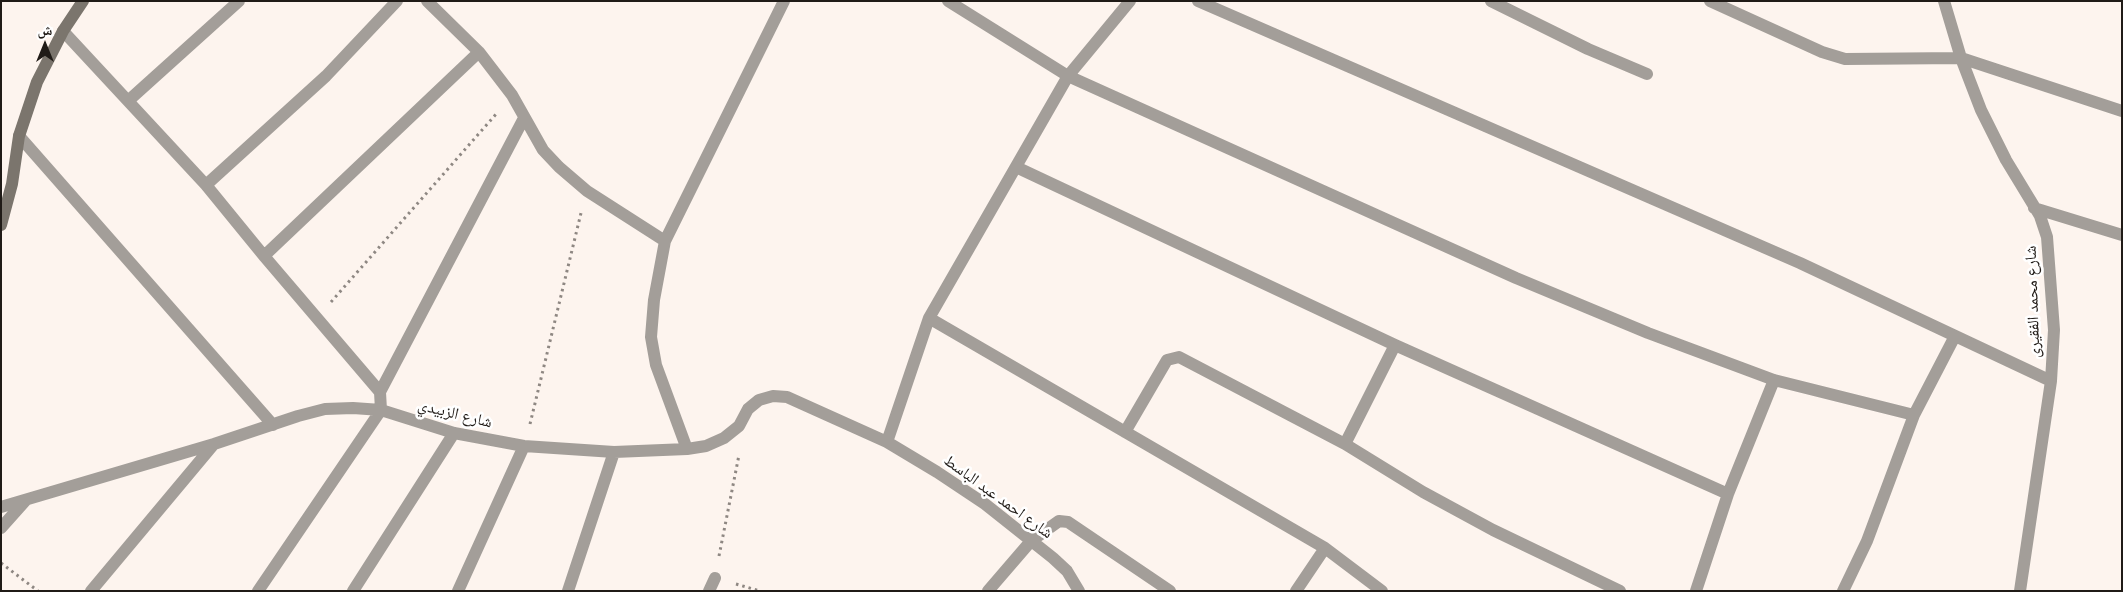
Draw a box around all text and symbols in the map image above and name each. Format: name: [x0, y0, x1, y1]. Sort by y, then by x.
north arrow: [20, 20, 70, 70]
text: ش: [38, 20, 52, 39]
street label: شارع محمد الفقيرى: [2021, 245, 2045, 359]
street label: شارع الزبيدي: [416, 396, 494, 432]
street label: شارع احمد عبد الباسط: [940, 451, 1056, 543]

